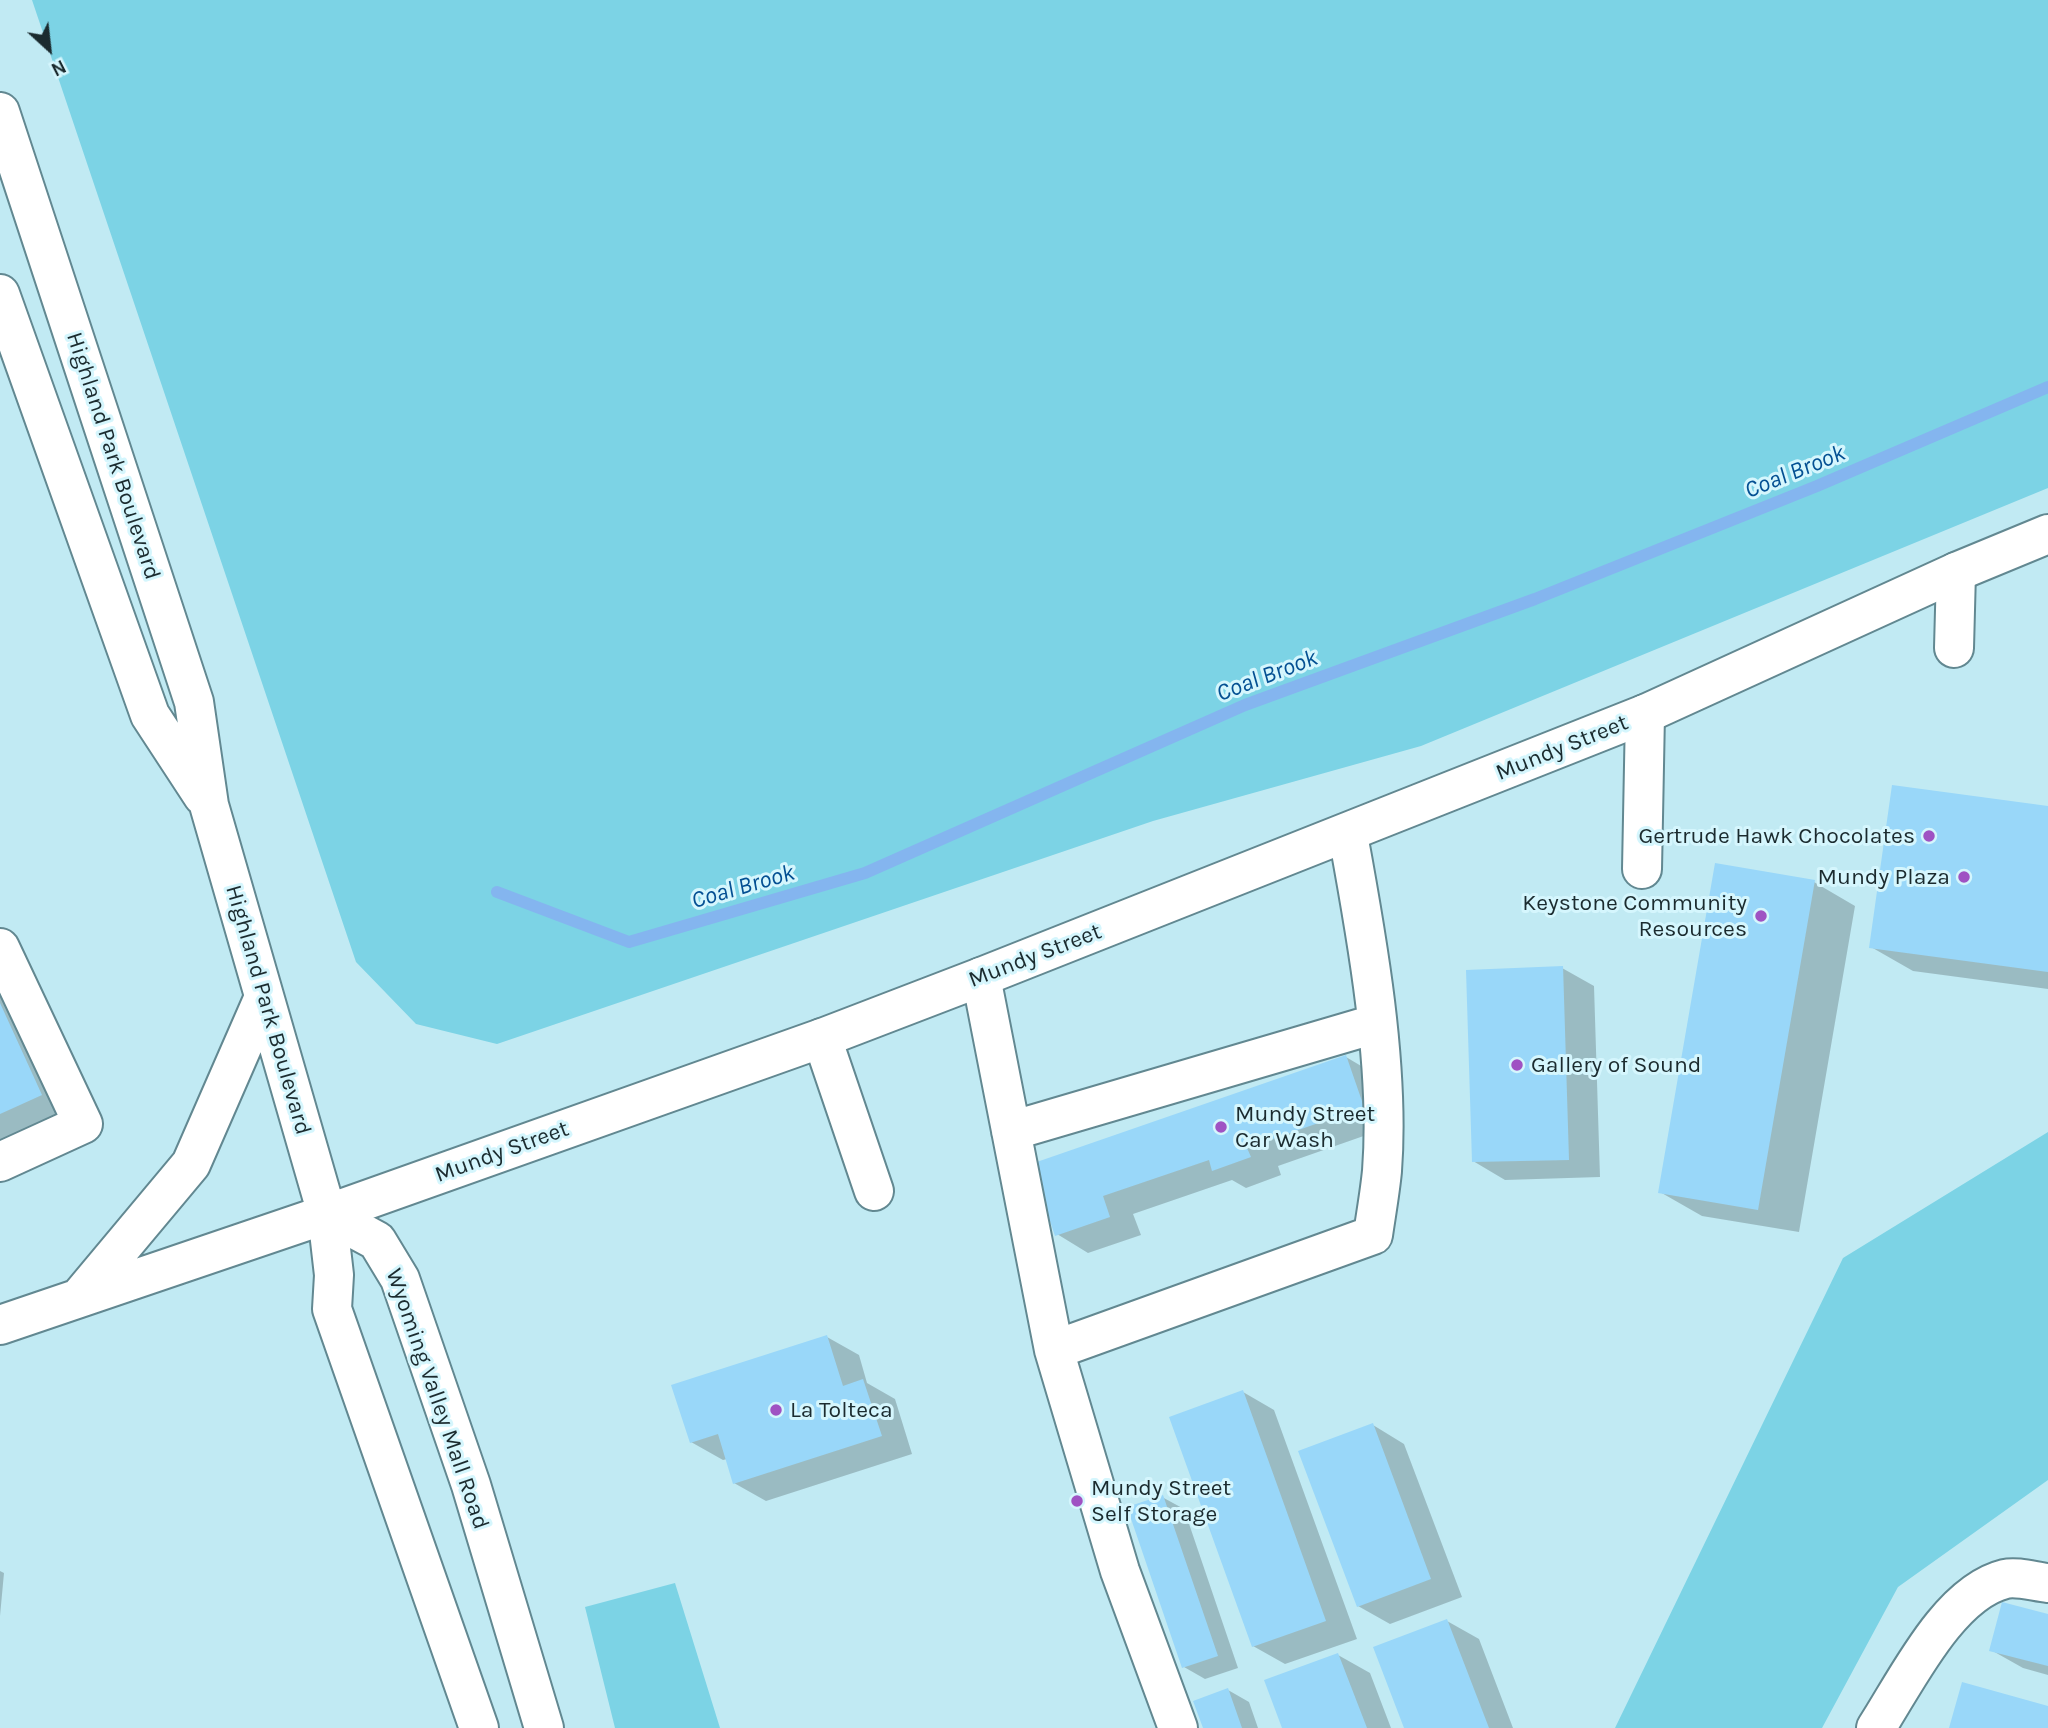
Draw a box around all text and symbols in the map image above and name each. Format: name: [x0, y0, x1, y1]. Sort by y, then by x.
north arrow: [14, 14, 84, 84]
text: N: [47, 55, 70, 81]
street label: Highland Park Boulevard: [60, 329, 166, 583]
water label: Coal Brook: [1741, 439, 1849, 505]
water label: Coal Brook: [1212, 644, 1322, 708]
street label: Mundy Street: [1492, 709, 1632, 787]
place label: Gertrude Hawk Chocolates: [1639, 822, 1915, 850]
marker: Gertrude Hawk Chocolates: [1921, 828, 1937, 844]
water label: Coal Brook: [688, 859, 798, 915]
place label: Mundy Plaza: [1818, 863, 1950, 891]
marker: Mundy Plaza: [1956, 869, 1972, 885]
street label: Highland Park Boulevard: [219, 882, 317, 1138]
place label: Keystone Community Resources: [1522, 889, 1747, 943]
marker: Keystone Community Resources: [1753, 908, 1769, 924]
street label: Mundy Street: [965, 918, 1105, 994]
place label: Gallery of Sound: [1531, 1051, 1701, 1079]
marker: Gallery of Sound: [1509, 1057, 1525, 1073]
place label: Mundy Street Car Wash: [1235, 1100, 1375, 1154]
street label: Mundy Street: [431, 1115, 573, 1189]
marker: Mundy Street Car Wash: [1213, 1119, 1229, 1135]
street label: Wyoming Valley Mall Road: [379, 1265, 495, 1533]
place label: La Tolteca: [790, 1396, 893, 1424]
marker: La Tolteca: [768, 1402, 784, 1418]
place label: Mundy Street Self Storage: [1091, 1474, 1231, 1528]
marker: Mundy Street Self Storage: [1069, 1493, 1085, 1509]

